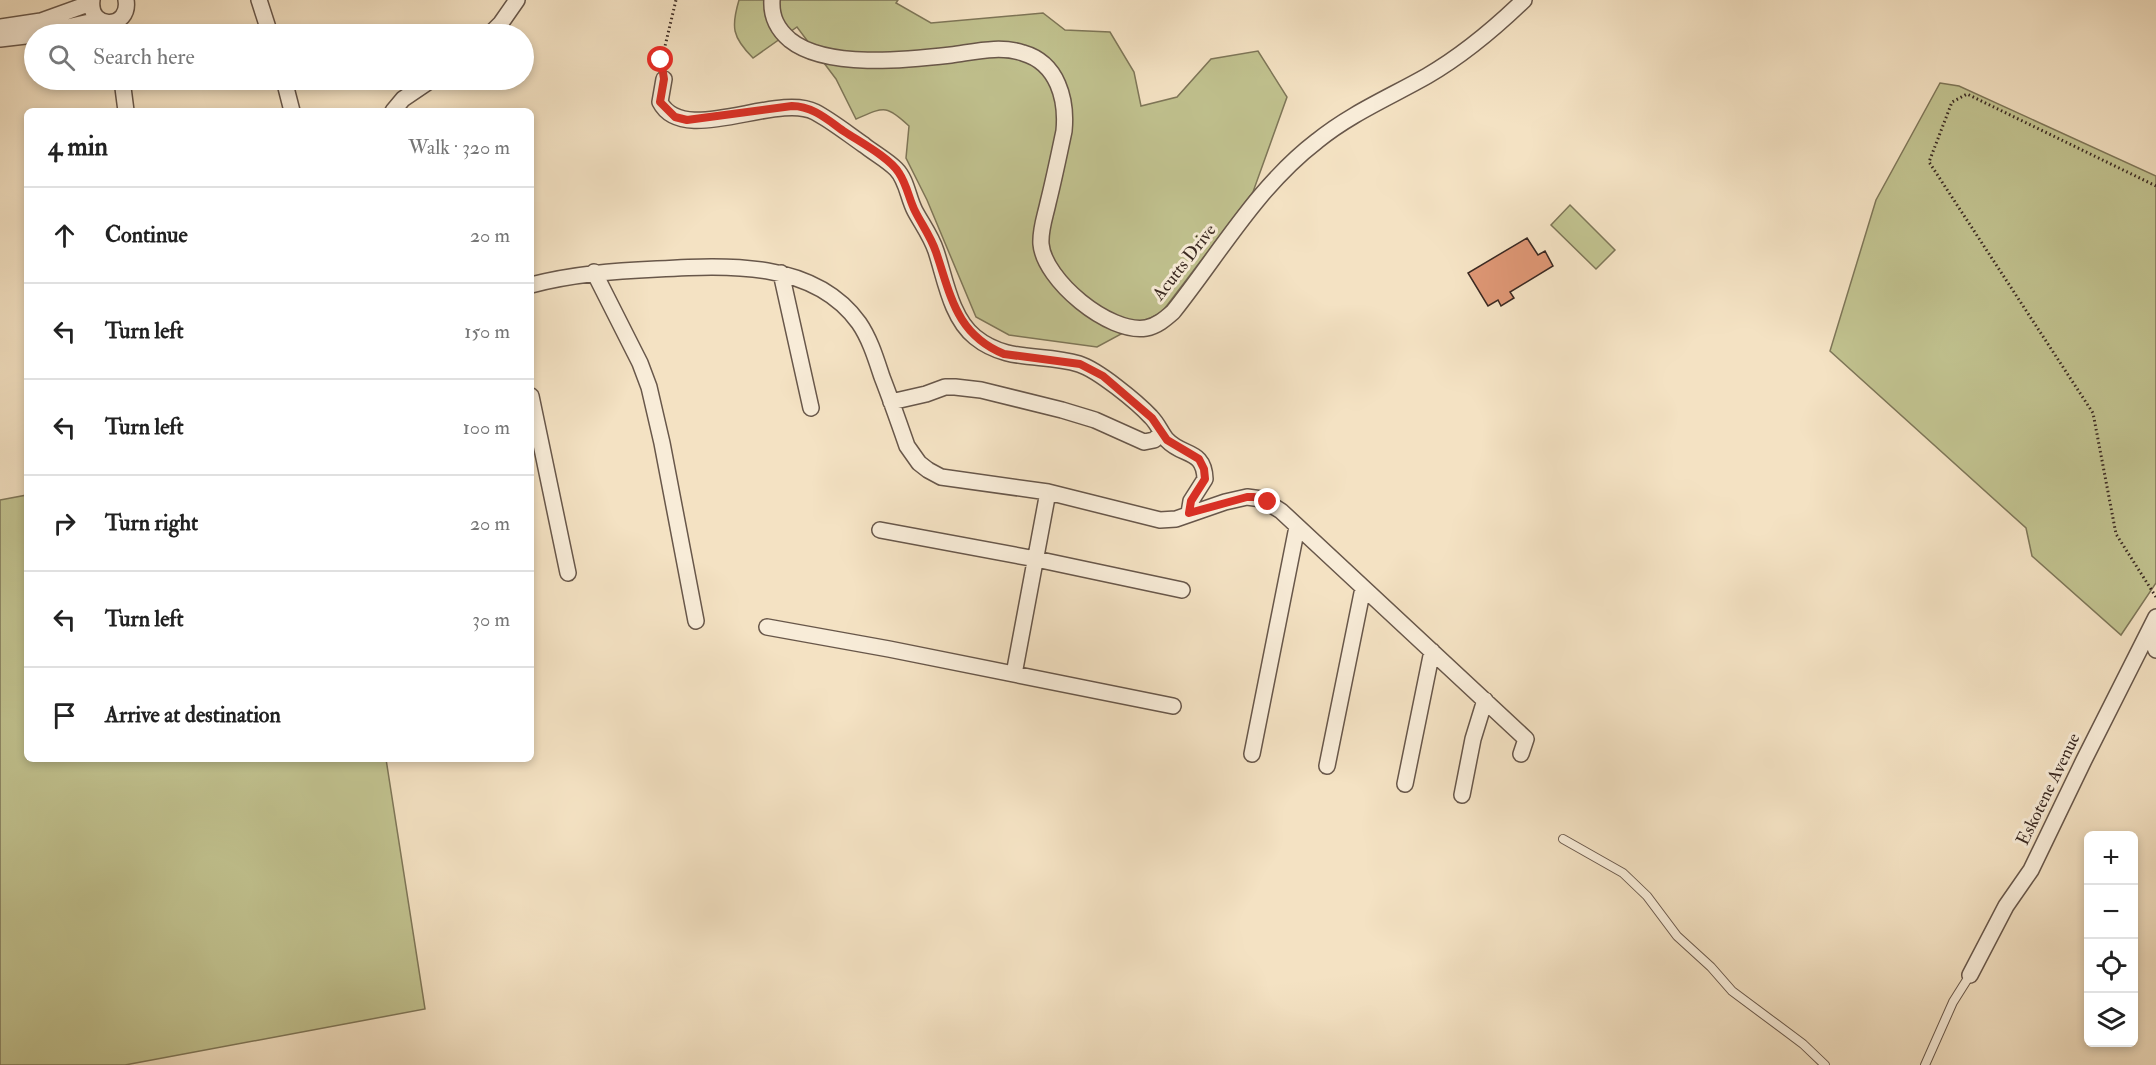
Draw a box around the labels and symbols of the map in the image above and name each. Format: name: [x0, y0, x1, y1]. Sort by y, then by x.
route start: [647, 46, 673, 72]
street label: Acutts Drive: [1147, 219, 1222, 306]
route end: [1254, 488, 1280, 514]
street label: Eskotene Avenue: [2011, 729, 2086, 849]

